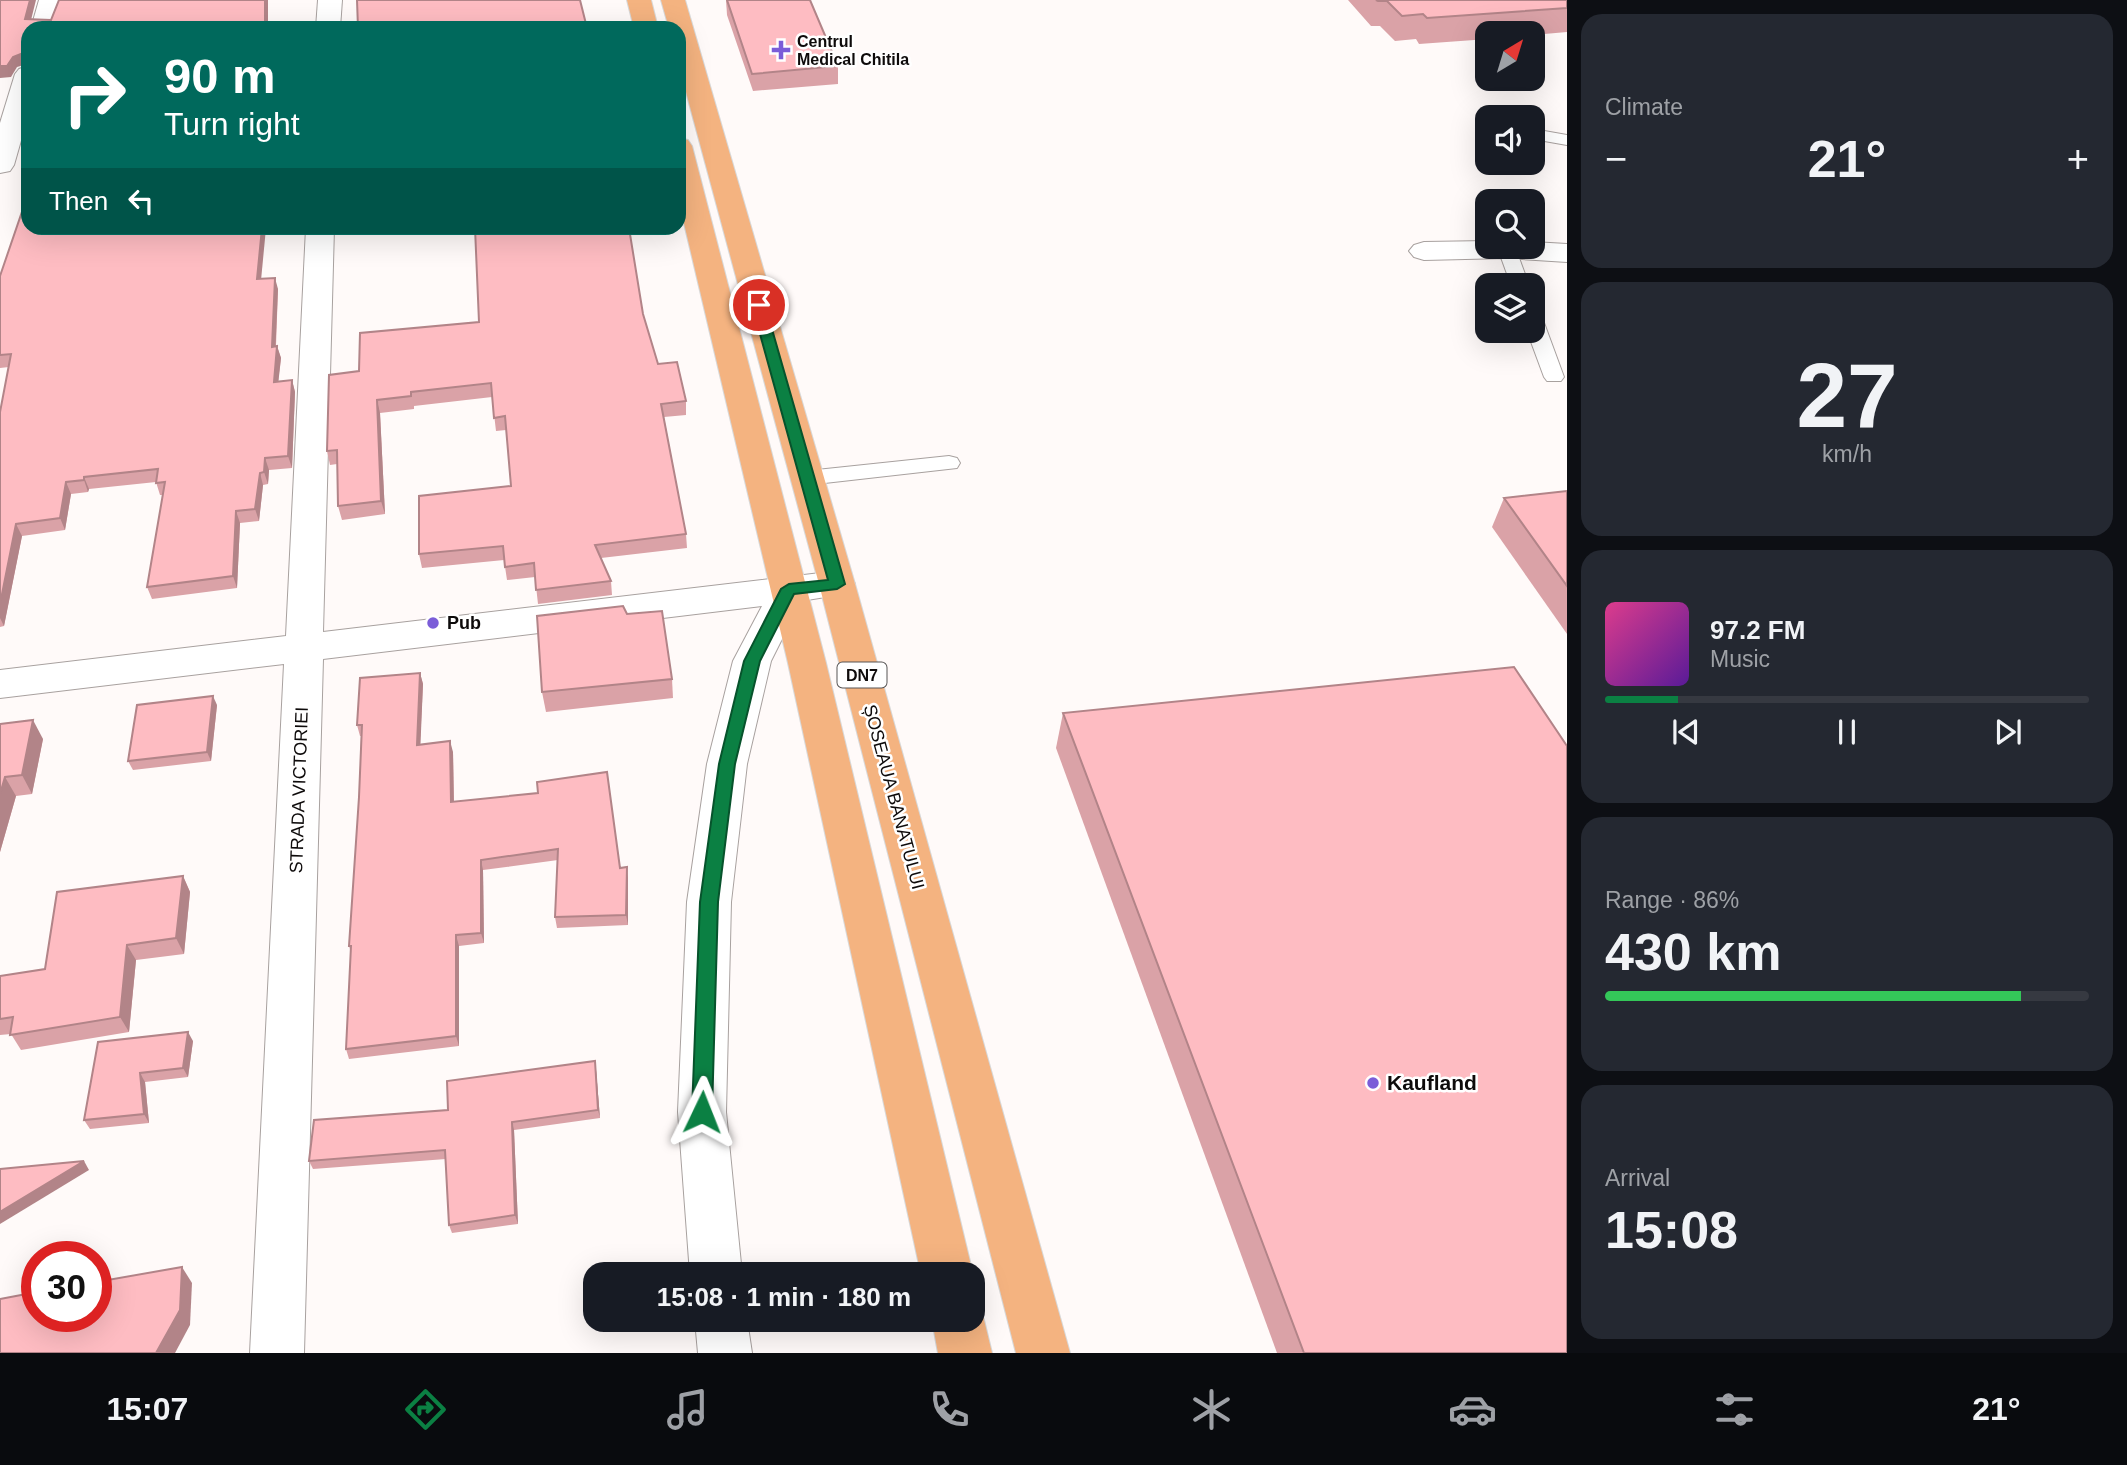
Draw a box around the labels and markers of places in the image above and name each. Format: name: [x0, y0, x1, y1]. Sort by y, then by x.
place label: Centrul Medical Chitila: [797, 33, 909, 68]
marker: Centrul Medical Chitila: [771, 40, 791, 60]
pin: [729, 275, 789, 335]
place label: Pub: [447, 613, 481, 633]
marker: Pub: [425, 615, 441, 631]
place label: Kaufland: [1387, 1071, 1477, 1094]
marker: Kaufland: [1365, 1075, 1381, 1091]

